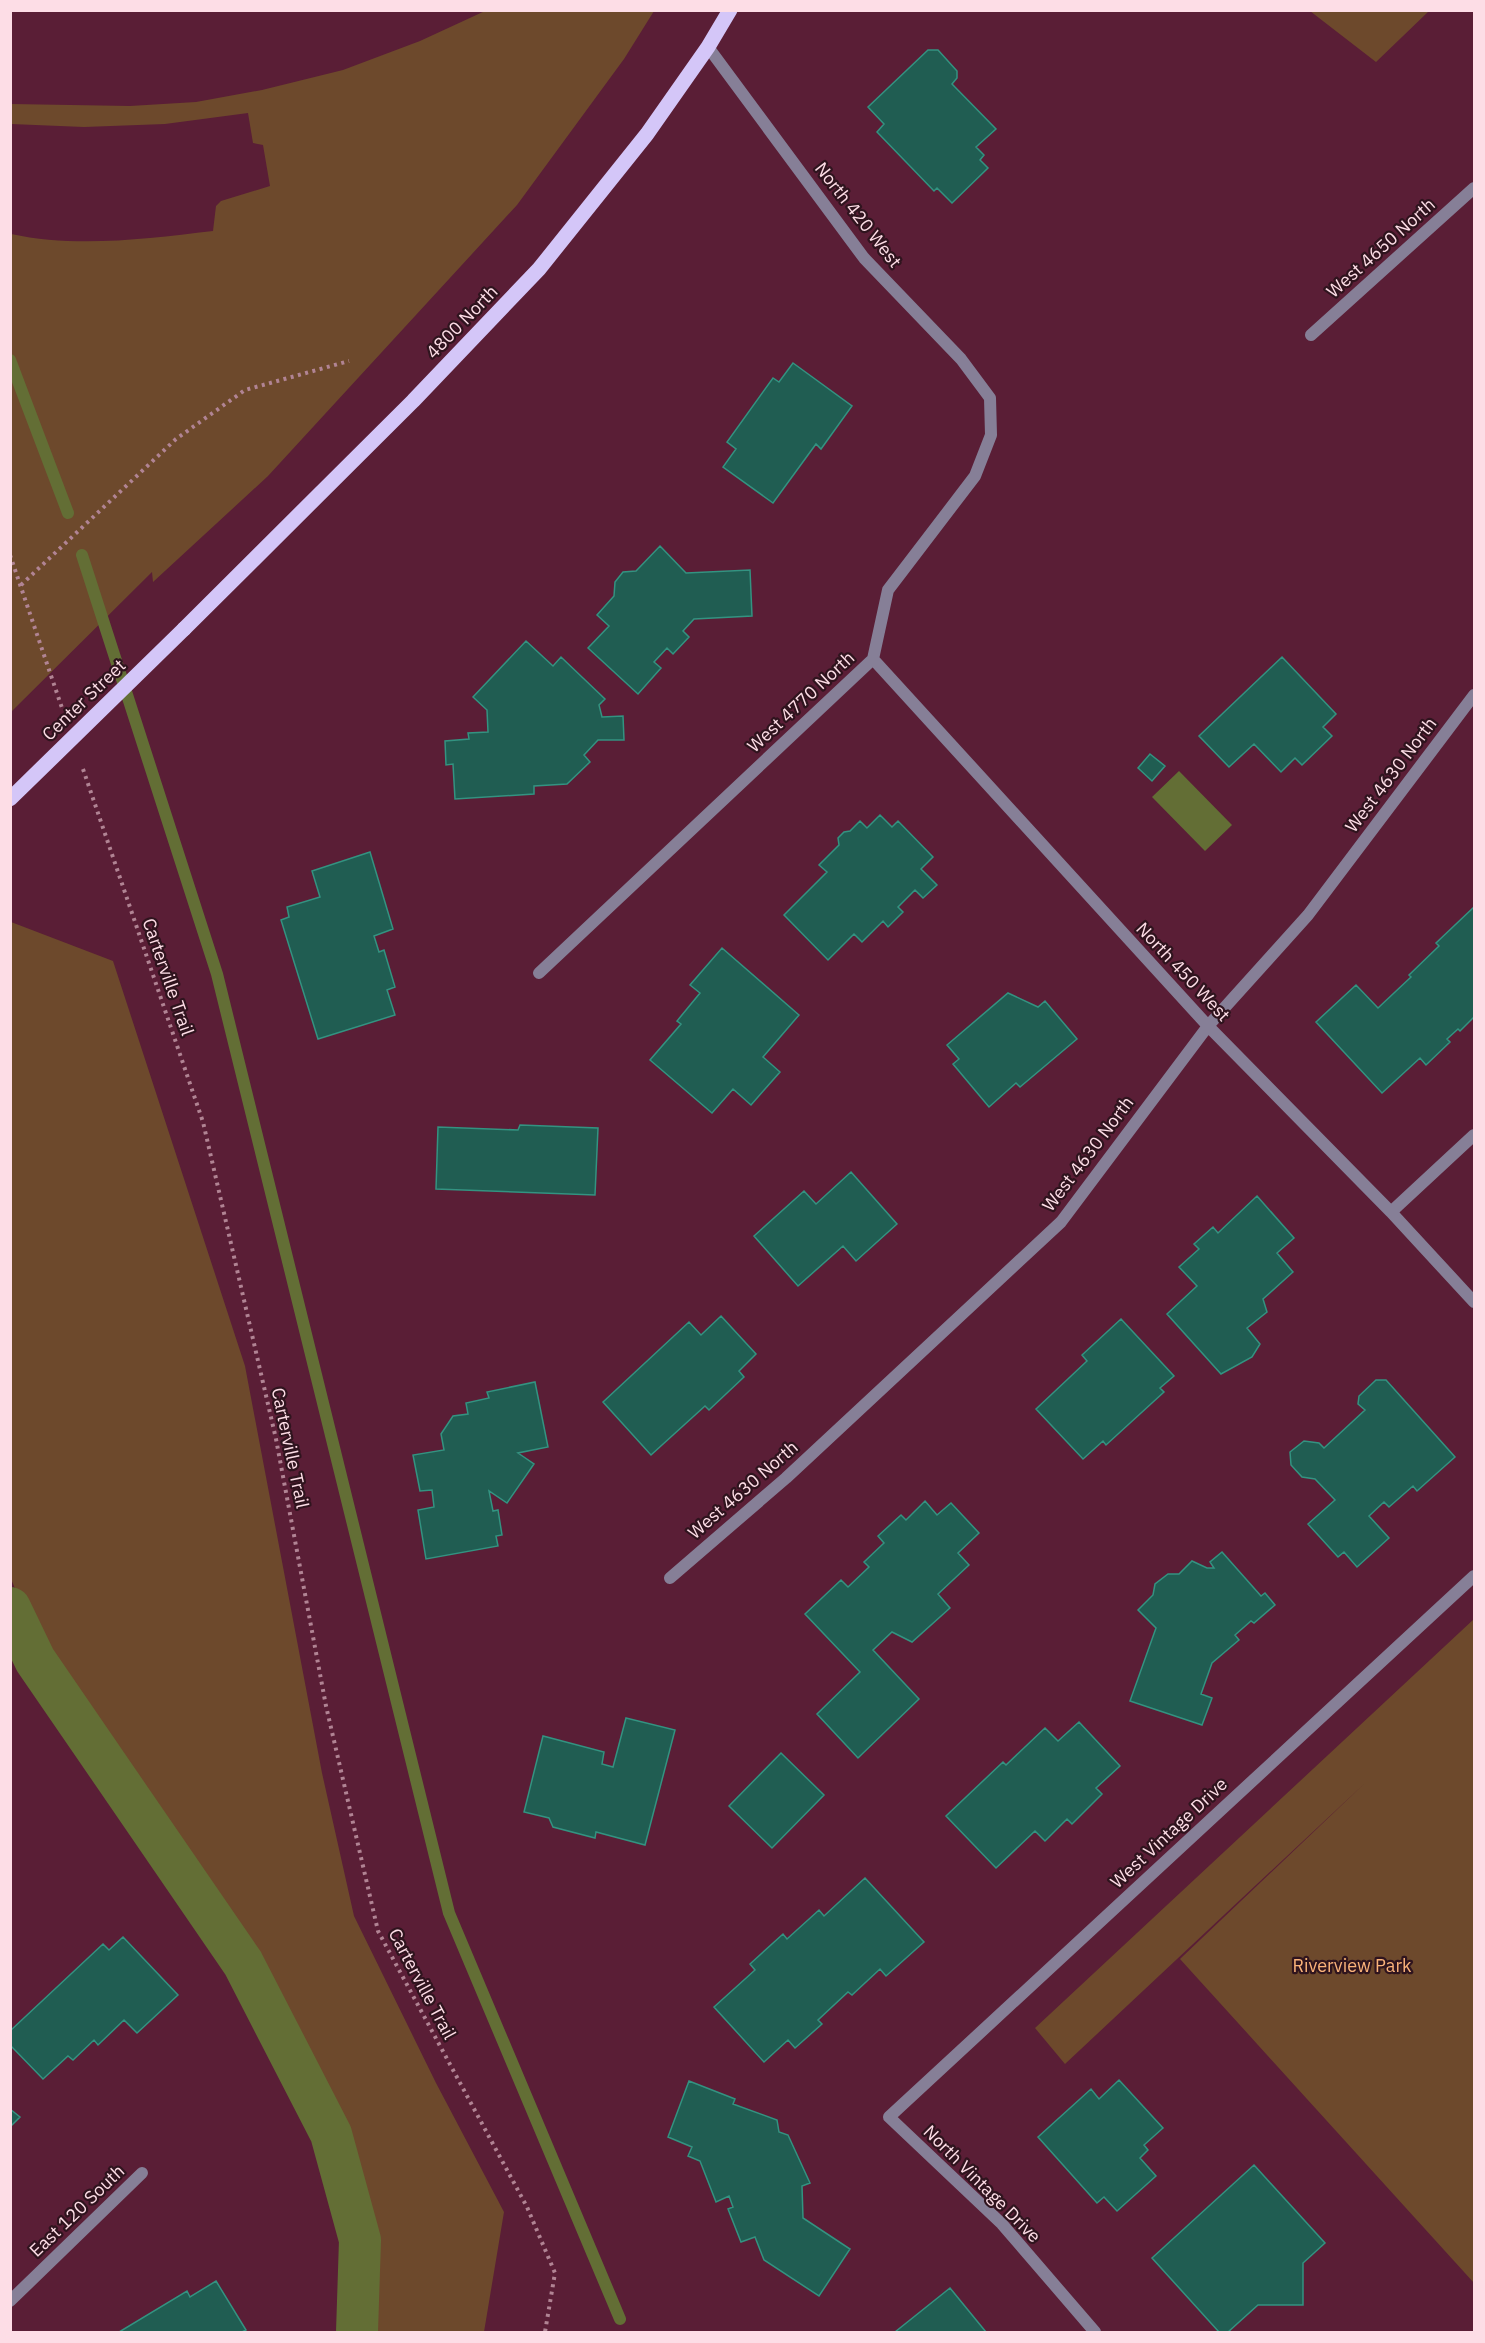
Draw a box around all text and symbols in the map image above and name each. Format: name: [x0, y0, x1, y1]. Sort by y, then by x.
street label: North 420 West: [810, 157, 907, 272]
street label: West 4650 North: [1322, 193, 1440, 302]
street label: 4800 North: [421, 280, 502, 363]
street label: West 4770 North: [742, 646, 859, 757]
street label: Center Street: [37, 654, 130, 745]
street label: West 4630 North: [1340, 713, 1441, 837]
street label: Carterville Trail: [138, 915, 199, 1039]
street label: North 450 West: [1131, 917, 1235, 1026]
street label: West 4630 North: [1037, 1092, 1138, 1216]
street label: Carterville Trail: [266, 1386, 315, 1510]
street label: West 4630 North: [683, 1436, 802, 1544]
street label: West Vintage Drive: [1105, 1772, 1232, 1893]
street label: Carterville Trail: [384, 1924, 461, 2043]
park label: Riverview Park: [1292, 1954, 1412, 1977]
street label: North Vintage Drive: [919, 2120, 1046, 2247]
street label: East 120 South: [24, 2160, 129, 2262]

